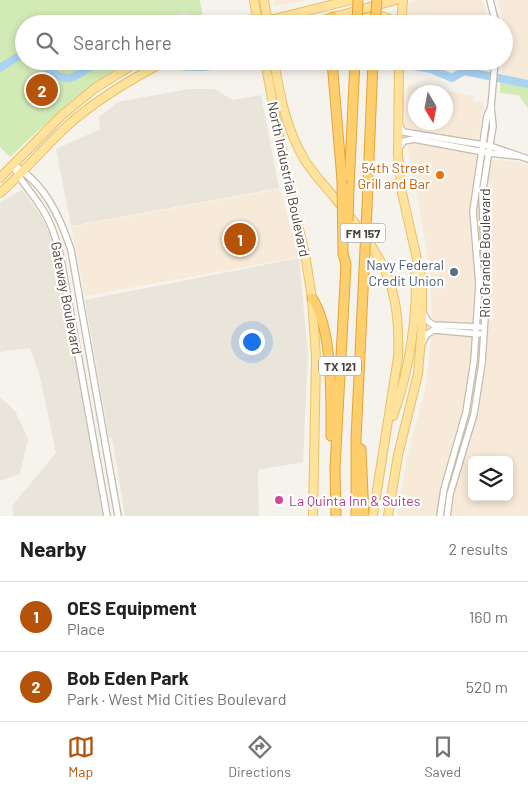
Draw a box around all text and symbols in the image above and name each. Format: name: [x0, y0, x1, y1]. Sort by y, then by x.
search box: [15, 15, 513, 70]
icon: search: [33, 29, 61, 57]
text: Search here: [73, 31, 172, 54]
pin: 2: [26, 71, 58, 109]
north arrow: [408, 85, 453, 130]
street label: North Industrial Boulevard: [264, 100, 314, 258]
place label: 54th Street Grill and Bar: [358, 159, 430, 192]
marker: 54th Street Grill and Bar: [434, 169, 446, 181]
street label: Rio Grande Boulevard: [476, 188, 493, 318]
pin: 1: [224, 220, 256, 258]
road number: FM 157: [340, 224, 386, 242]
street label: Gateway Boulevard: [48, 240, 86, 356]
place label: Navy Federal Credit Union: [366, 256, 444, 289]
marker: Navy Federal Credit Union: [448, 266, 460, 278]
your location: [239, 329, 265, 355]
road number: TX 121: [319, 356, 361, 376]
map controls: [468, 456, 513, 501]
button: layers: [468, 456, 513, 501]
place label: La Quinta Inn & Suites: [289, 492, 421, 509]
marker: La Quinta Inn & Suites: [273, 494, 285, 506]
text: Nearby: [20, 536, 86, 561]
text: 2 results: [449, 539, 508, 558]
text: OES Equipment: [67, 596, 197, 619]
text: 1: [33, 607, 39, 626]
text: 160 m: [469, 607, 508, 626]
text: Place: [67, 619, 105, 638]
text: Bob Eden Park: [67, 666, 189, 689]
text: 2: [32, 677, 40, 696]
text: 520 m: [466, 677, 508, 696]
text: Park · West Mid Cities Boulevard: [67, 689, 286, 708]
tab: Map: [67, 733, 95, 780]
tab: Directions: [228, 733, 291, 780]
tab: Saved: [424, 733, 461, 780]

